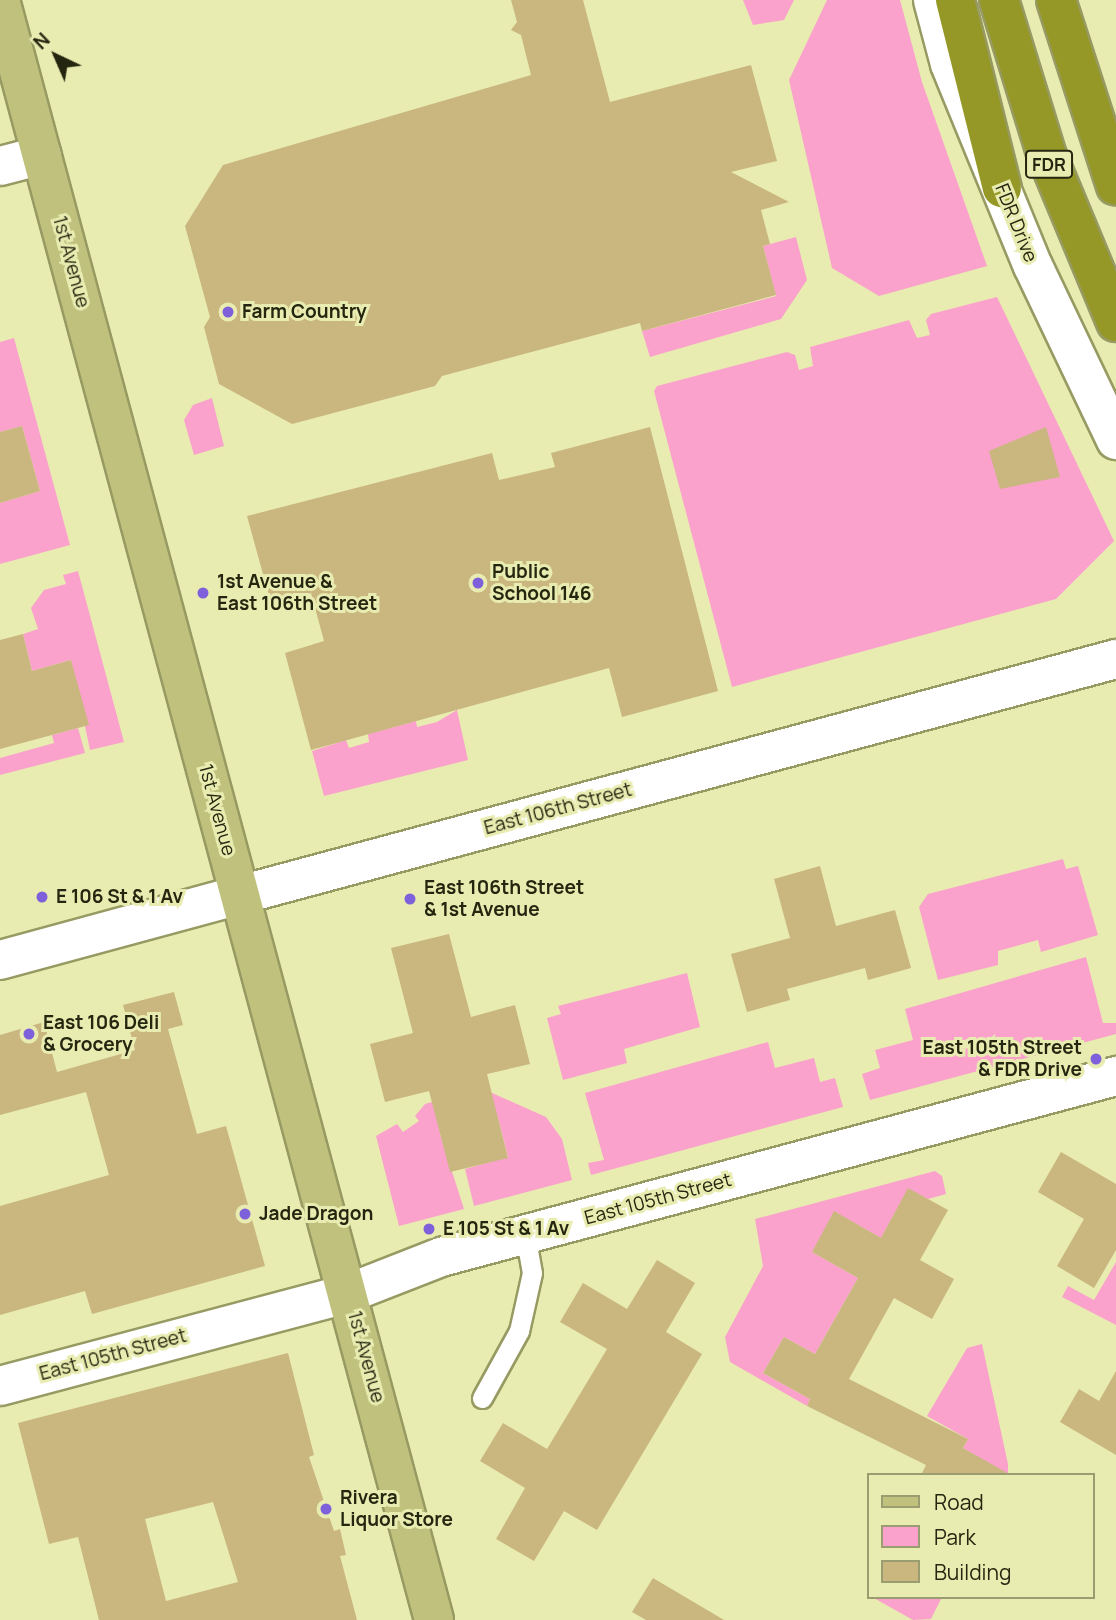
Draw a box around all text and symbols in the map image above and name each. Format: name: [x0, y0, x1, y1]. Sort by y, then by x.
north arrow: [21, 21, 91, 91]
text: N: [27, 27, 55, 55]
road number: FDR: [1024, 149, 1074, 178]
street label: FDR Drive: [990, 180, 1042, 266]
street label: 1st Avenue: [48, 214, 94, 310]
place label: Farm Country: [242, 301, 367, 323]
marker: Farm Country: [220, 304, 236, 320]
place label: Public School 146: [492, 561, 592, 605]
place label: 1st Avenue & East 106th Street: [217, 571, 377, 615]
marker: Public School 146: [470, 575, 486, 591]
marker: 1st Avenue & East 106th Street: [195, 585, 211, 601]
street label: 1st Avenue: [194, 762, 240, 858]
street label: East 106th Street: [482, 778, 634, 840]
place label: East 106th Street & 1st Avenue: [424, 877, 584, 921]
place label: E 106 St & 1 Av: [56, 886, 183, 908]
marker: E 106 St & 1 Av: [34, 889, 50, 905]
marker: East 106th Street & 1st Avenue: [402, 891, 418, 907]
place label: East 106 Deli & Grocery: [43, 1012, 159, 1056]
marker: East 106 Deli & Grocery: [21, 1026, 37, 1042]
place label: East 105th Street & FDR Drive: [923, 1037, 1082, 1081]
marker: East 105th Street & FDR Drive: [1088, 1051, 1104, 1067]
street label: East 105th Street: [582, 1168, 734, 1230]
place label: Jade Dragon: [259, 1203, 373, 1225]
marker: Jade Dragon: [237, 1206, 253, 1222]
place label: E 105 St & 1 Av: [443, 1218, 569, 1240]
marker: E 105 St & 1 Av: [421, 1221, 437, 1237]
street label: 1st Avenue: [343, 1309, 389, 1405]
street label: East 105th Street: [37, 1324, 189, 1386]
legend: [867, 1473, 1095, 1599]
place label: Rivera Liquor Store: [340, 1487, 453, 1531]
text: Road: [934, 1488, 984, 1516]
marker: Rivera Liquor Store: [318, 1501, 334, 1517]
text: Park: [934, 1523, 976, 1551]
text: Building: [934, 1558, 1011, 1586]

